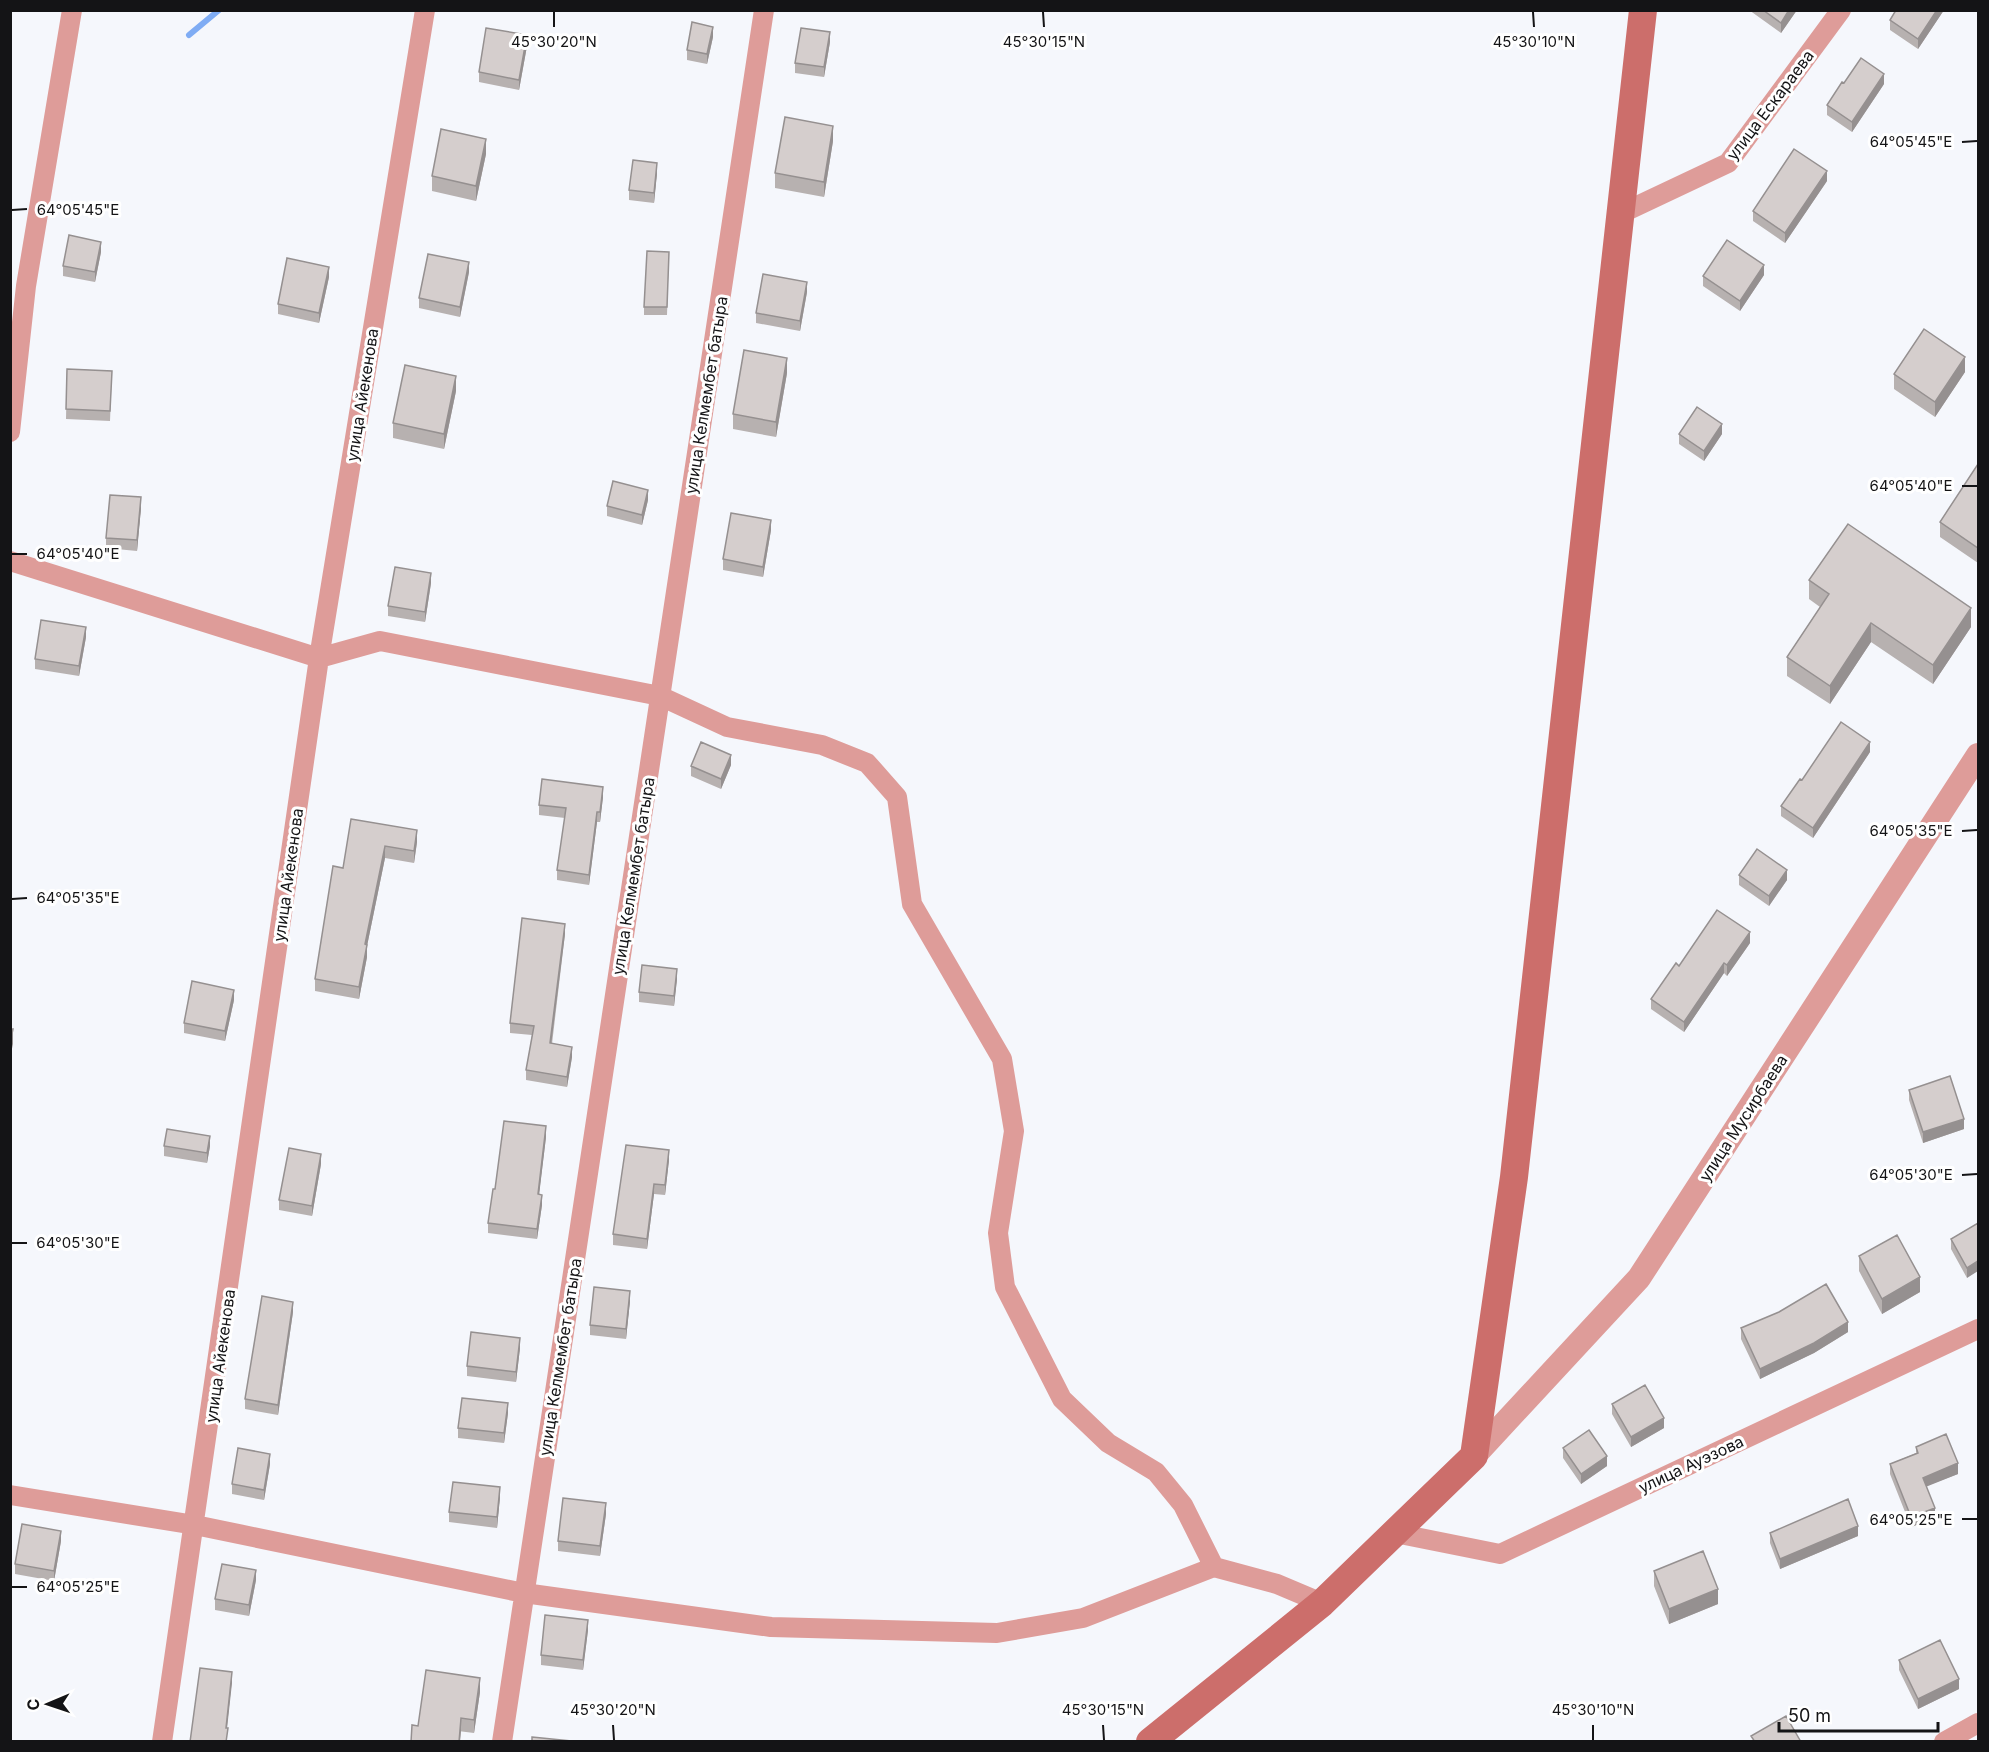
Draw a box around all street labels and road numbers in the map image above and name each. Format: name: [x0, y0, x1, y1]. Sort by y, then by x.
street label: улица Ескараева: [1722, 46, 1818, 164]
street label: улица Келмембет батыра: [680, 295, 732, 495]
street label: улица Айекенова: [342, 327, 382, 463]
street label: улица Келмембет батыра: [607, 776, 659, 976]
street label: улица Айекенова: [269, 807, 307, 943]
street label: улица Мусирбаева: [1694, 1051, 1792, 1185]
street label: улица Келмембет батыра: [534, 1257, 586, 1457]
street label: улица Айекенова: [201, 1288, 239, 1424]
street label: улица Ауэзова: [1635, 1431, 1747, 1497]

